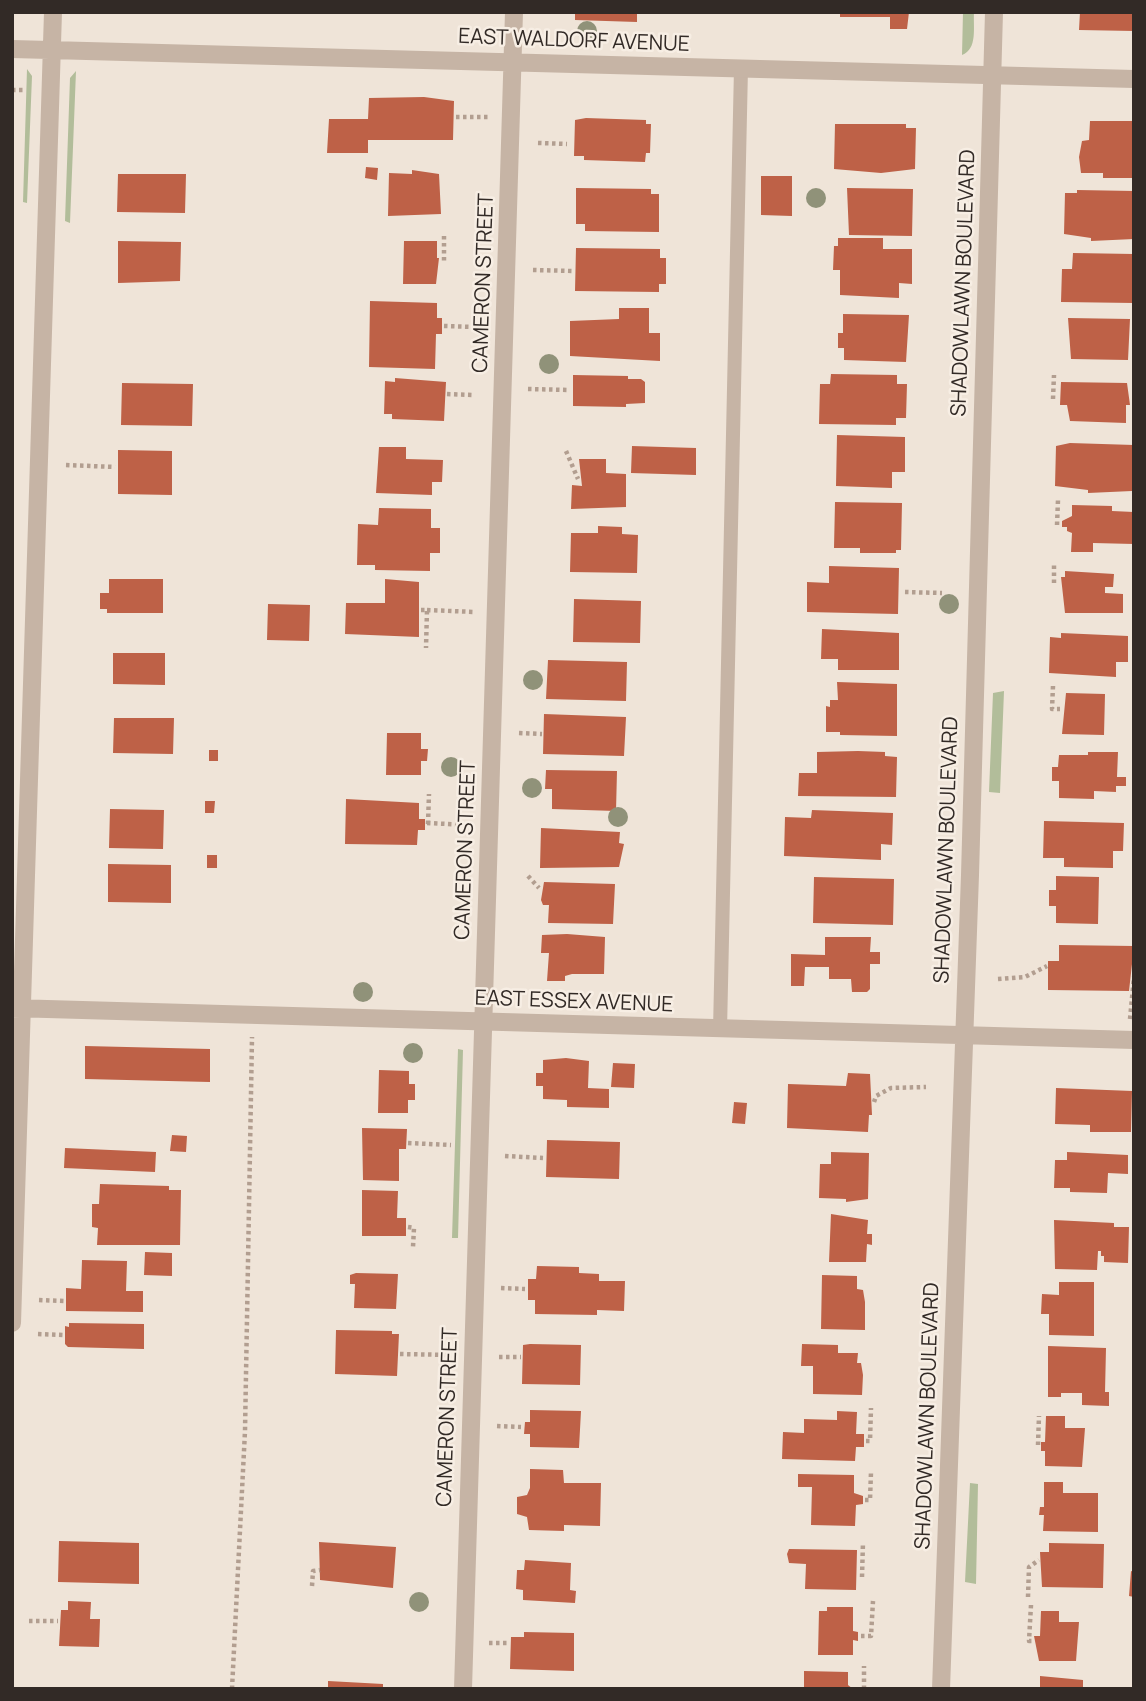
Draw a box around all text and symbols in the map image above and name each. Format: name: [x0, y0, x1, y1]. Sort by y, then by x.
street label: EAST WALDORF AVENUE: [458, 24, 690, 58]
street label: SHADOWLAWN BOULEVARD: [947, 149, 981, 417]
street label: CAMERON STREET: [468, 193, 500, 373]
street label: SHADOWLAWN BOULEVARD: [930, 716, 964, 984]
street label: CAMERON STREET: [450, 760, 482, 940]
street label: EAST ESSEX AVENUE: [474, 986, 674, 1018]
street label: SHADOWLAWN BOULEVARD: [911, 1282, 945, 1550]
street label: CAMERON STREET: [432, 1327, 464, 1507]

